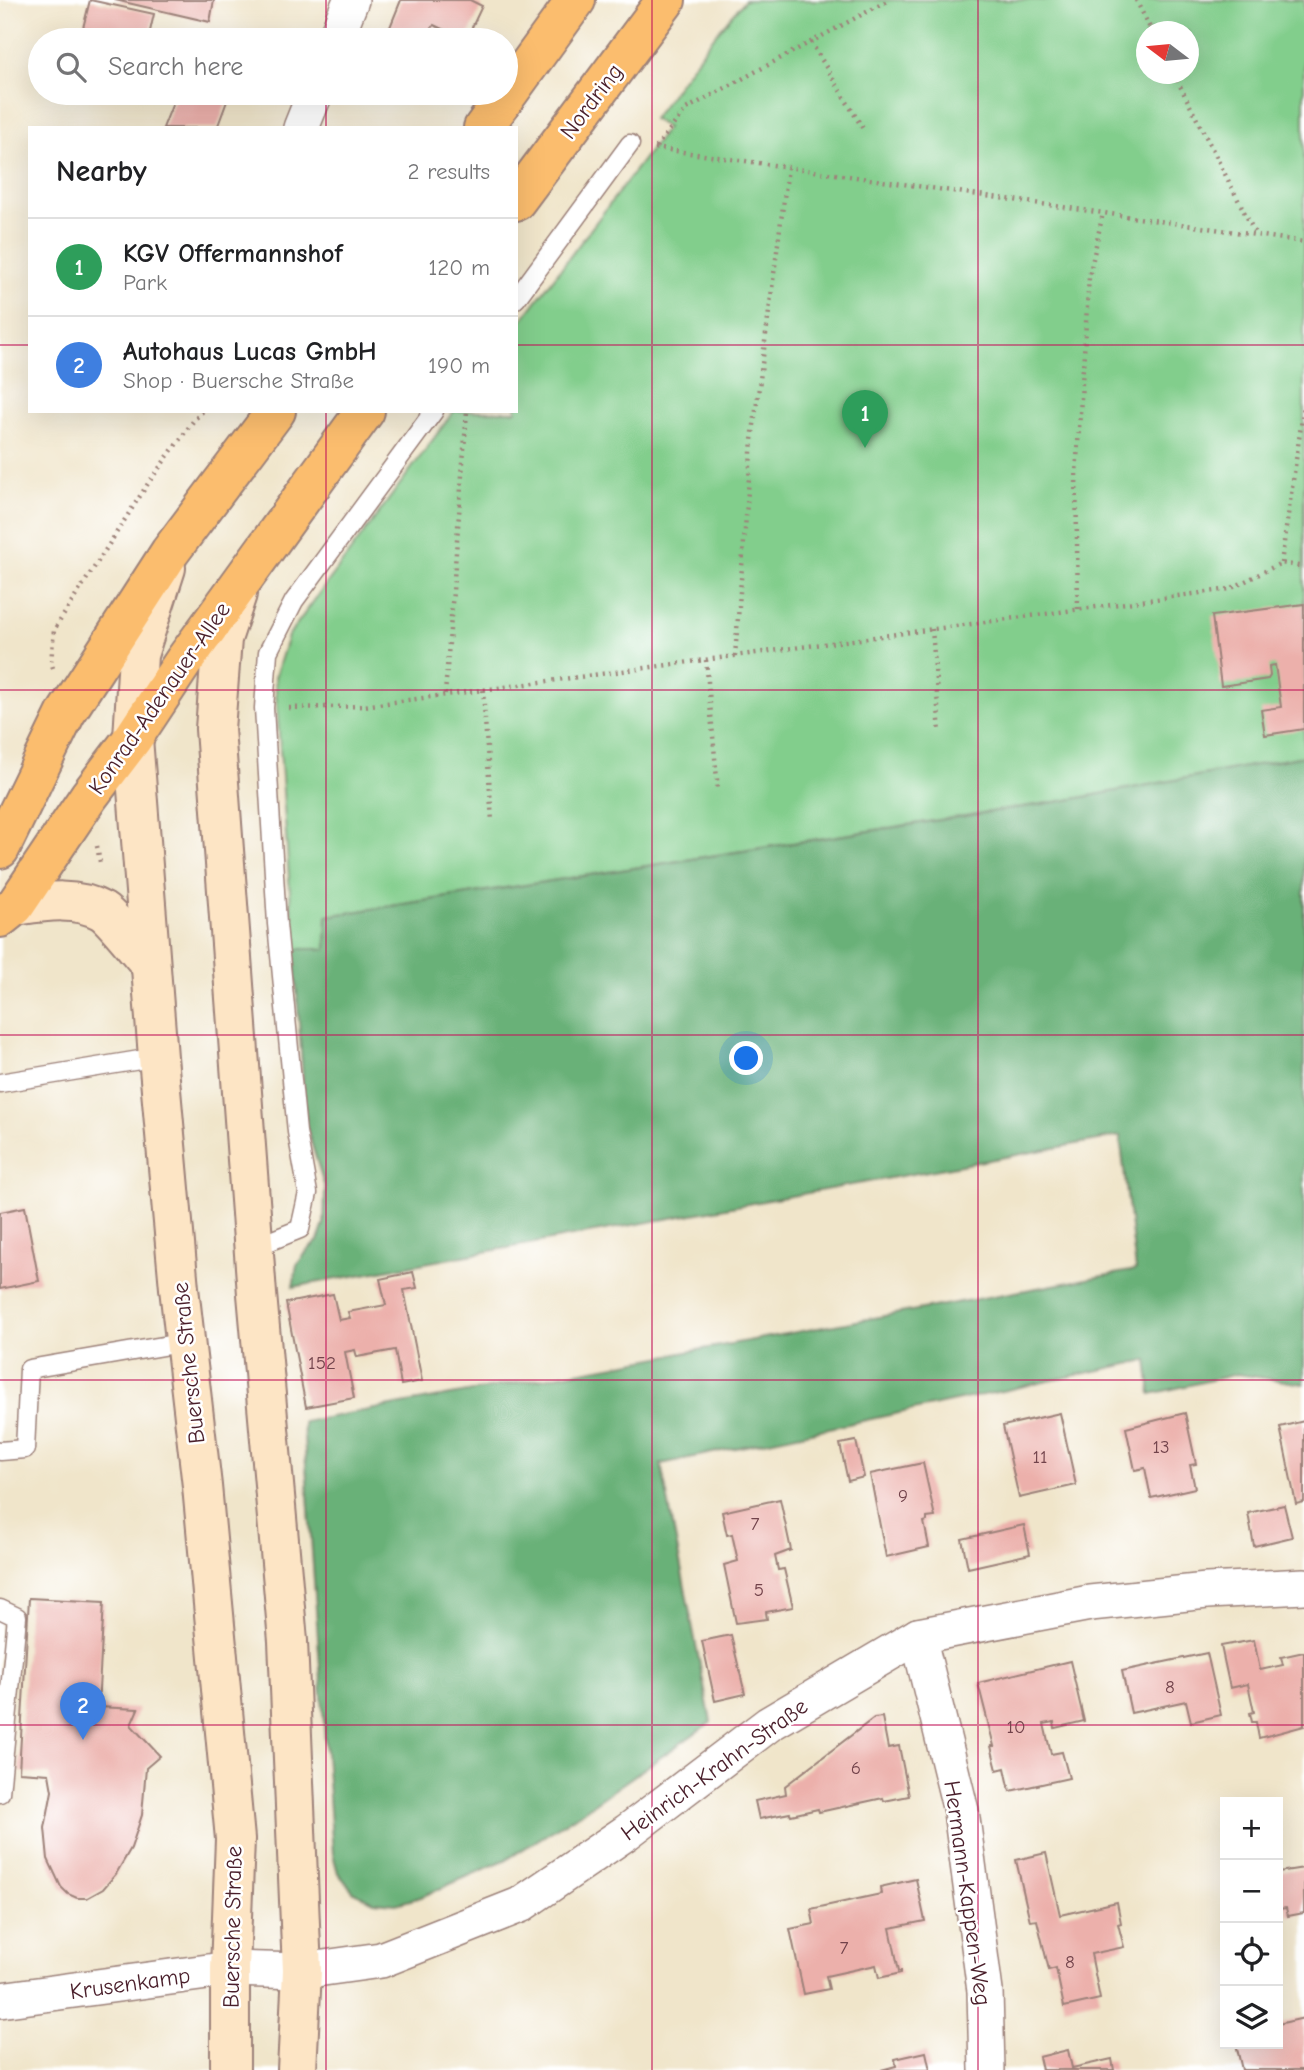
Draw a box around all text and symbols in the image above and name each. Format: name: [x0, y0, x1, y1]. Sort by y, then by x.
north arrow: [1136, 21, 1199, 84]
search box: [28, 28, 518, 105]
icon: search: [52, 48, 90, 86]
text: Search here: [108, 52, 243, 82]
street label: Nordring: [554, 58, 628, 144]
text: Nearby: [56, 154, 147, 189]
text: 2 results: [408, 158, 490, 185]
text: KGV Offermannshof: [123, 239, 343, 269]
text: 1: [74, 254, 84, 281]
text: 120 m: [428, 254, 490, 281]
text: Park: [123, 269, 167, 296]
text: Autohaus Lucas GmbH: [123, 337, 377, 367]
text: 2: [73, 352, 85, 379]
text: 190 m: [428, 352, 490, 379]
text: Shop · Buersche Straße: [123, 367, 354, 394]
pin: 1: [842, 390, 888, 448]
street label: Konrad-Adenauer-Allee: [83, 597, 236, 800]
your location: [729, 1041, 763, 1075]
street label: Buersche Straße: [167, 1281, 210, 1445]
house number: 152: [308, 1352, 336, 1374]
house number: 13: [1152, 1436, 1170, 1458]
house number: 11: [1032, 1446, 1048, 1468]
house number: 9: [898, 1485, 908, 1507]
house number: 7: [751, 1513, 760, 1535]
house number: 5: [754, 1579, 764, 1601]
house number: 8: [1165, 1676, 1175, 1698]
pin: 2: [60, 1682, 106, 1740]
street label: Heinrich-Krahn-Straße: [616, 1693, 813, 1846]
house number: 10: [1006, 1716, 1026, 1738]
house number: 6: [851, 1757, 861, 1779]
street label: Hermann-Kappen-Weg: [938, 1779, 997, 2007]
map controls: [1220, 1797, 1283, 2049]
button: +: [1220, 1797, 1283, 1860]
street label: Buersche Straße: [218, 1846, 247, 2008]
button: −: [1220, 1860, 1283, 1923]
button: locate: [1220, 1923, 1283, 1986]
house number: 7: [840, 1937, 849, 1959]
house number: 8: [1065, 1951, 1075, 1973]
street label: Krusenkamp: [68, 1962, 192, 2005]
button: layers: [1220, 1986, 1283, 2049]

